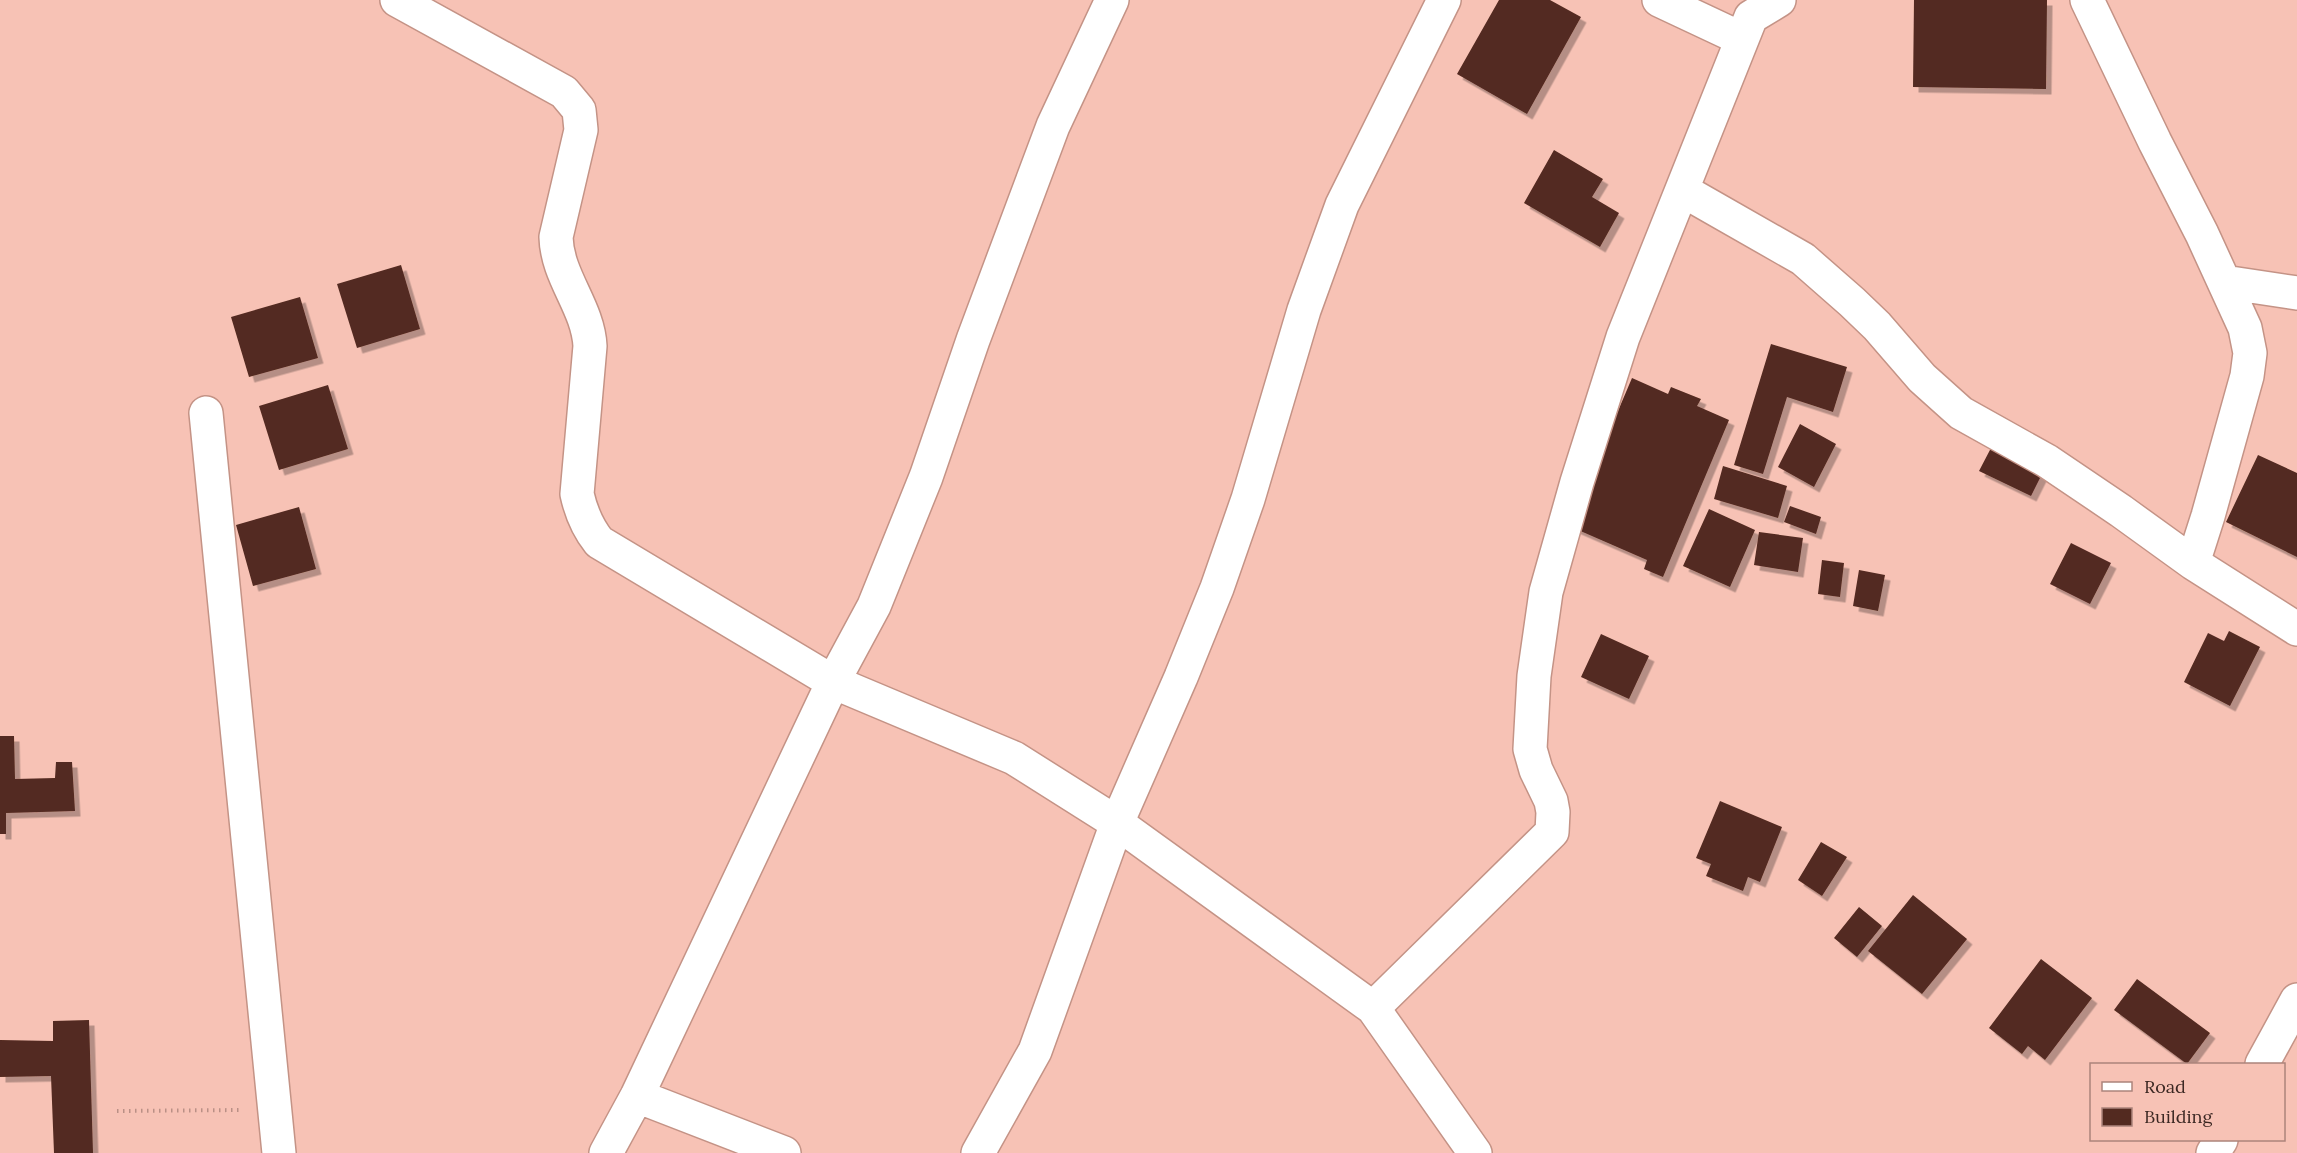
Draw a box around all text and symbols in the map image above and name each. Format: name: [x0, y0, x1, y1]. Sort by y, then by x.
legend: [2090, 1063, 2285, 1141]
text: Road: [2144, 1075, 2186, 1098]
text: Building: [2144, 1105, 2214, 1128]

